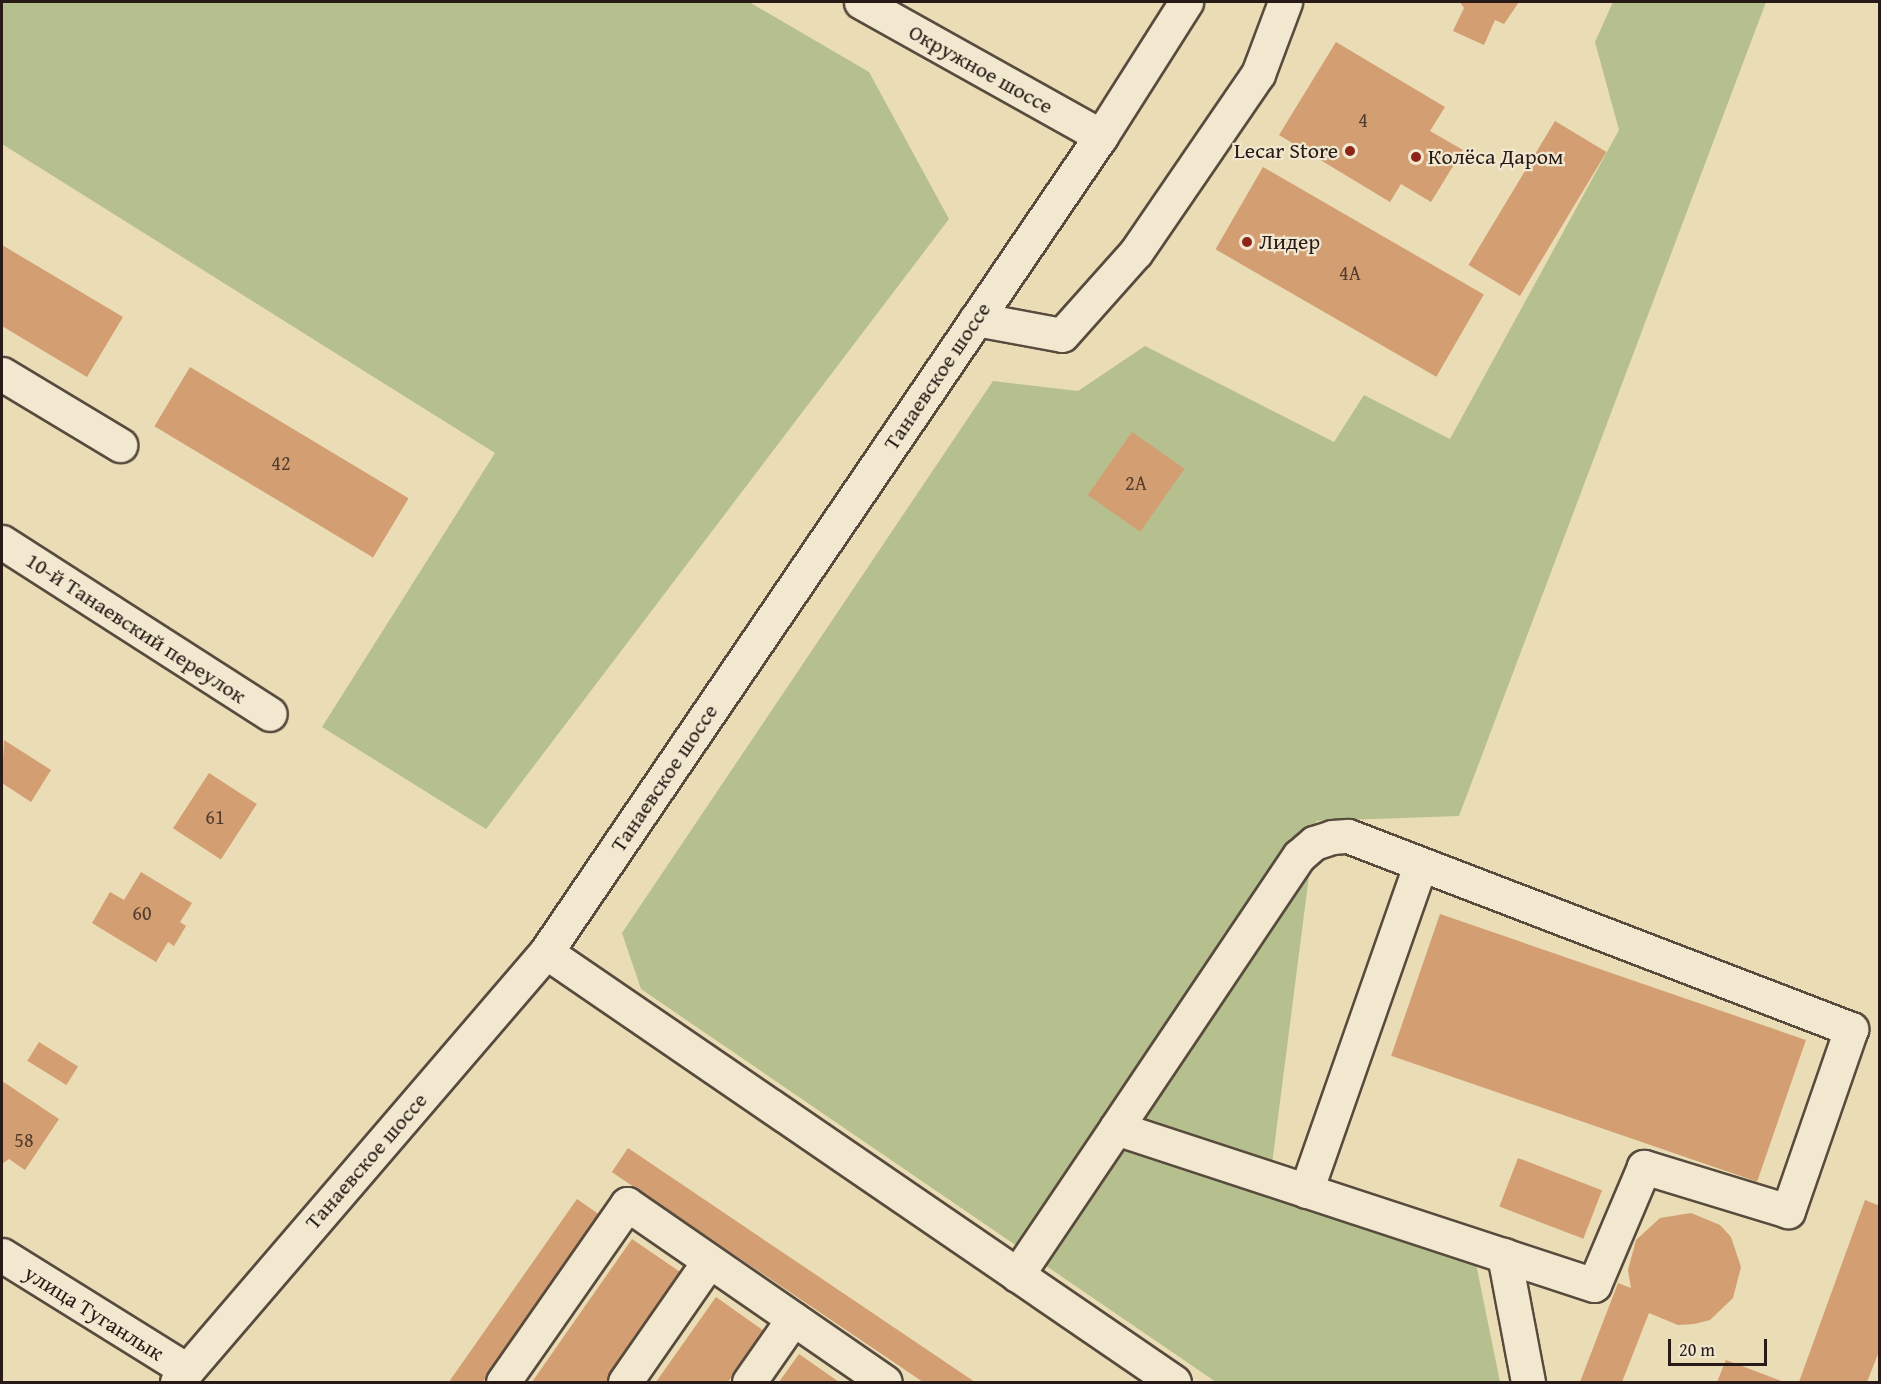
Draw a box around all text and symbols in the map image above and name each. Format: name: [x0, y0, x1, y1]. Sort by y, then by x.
street label: Окружное шоссе: [904, 18, 1058, 120]
house number: 4: [1358, 107, 1368, 131]
place label: Lecar Store: [1234, 138, 1338, 164]
marker: Lecar Store: [1343, 144, 1357, 158]
place label: Колёса Даром: [1428, 144, 1564, 170]
marker: Колёса Даром: [1409, 150, 1423, 164]
place label: Лидер: [1259, 229, 1320, 255]
marker: Лидер: [1240, 235, 1254, 249]
house number: 4А: [1339, 260, 1361, 284]
street label: Танаевское шоссе: [878, 297, 996, 455]
house number: 42: [271, 450, 291, 474]
house number: 2А: [1125, 470, 1147, 494]
street label: 10-й Танаевский переулок: [21, 547, 251, 709]
street label: Танаевское шоссе: [605, 699, 723, 857]
house number: 61: [205, 804, 225, 828]
house number: 60: [132, 900, 152, 924]
street label: Танаевское шоссе: [299, 1087, 433, 1235]
house number: 58: [14, 1127, 34, 1151]
street label: улица Туганлык: [19, 1260, 169, 1366]
scale bar: [1671, 1327, 1770, 1365]
text: 20 m: [1679, 1336, 1715, 1363]

